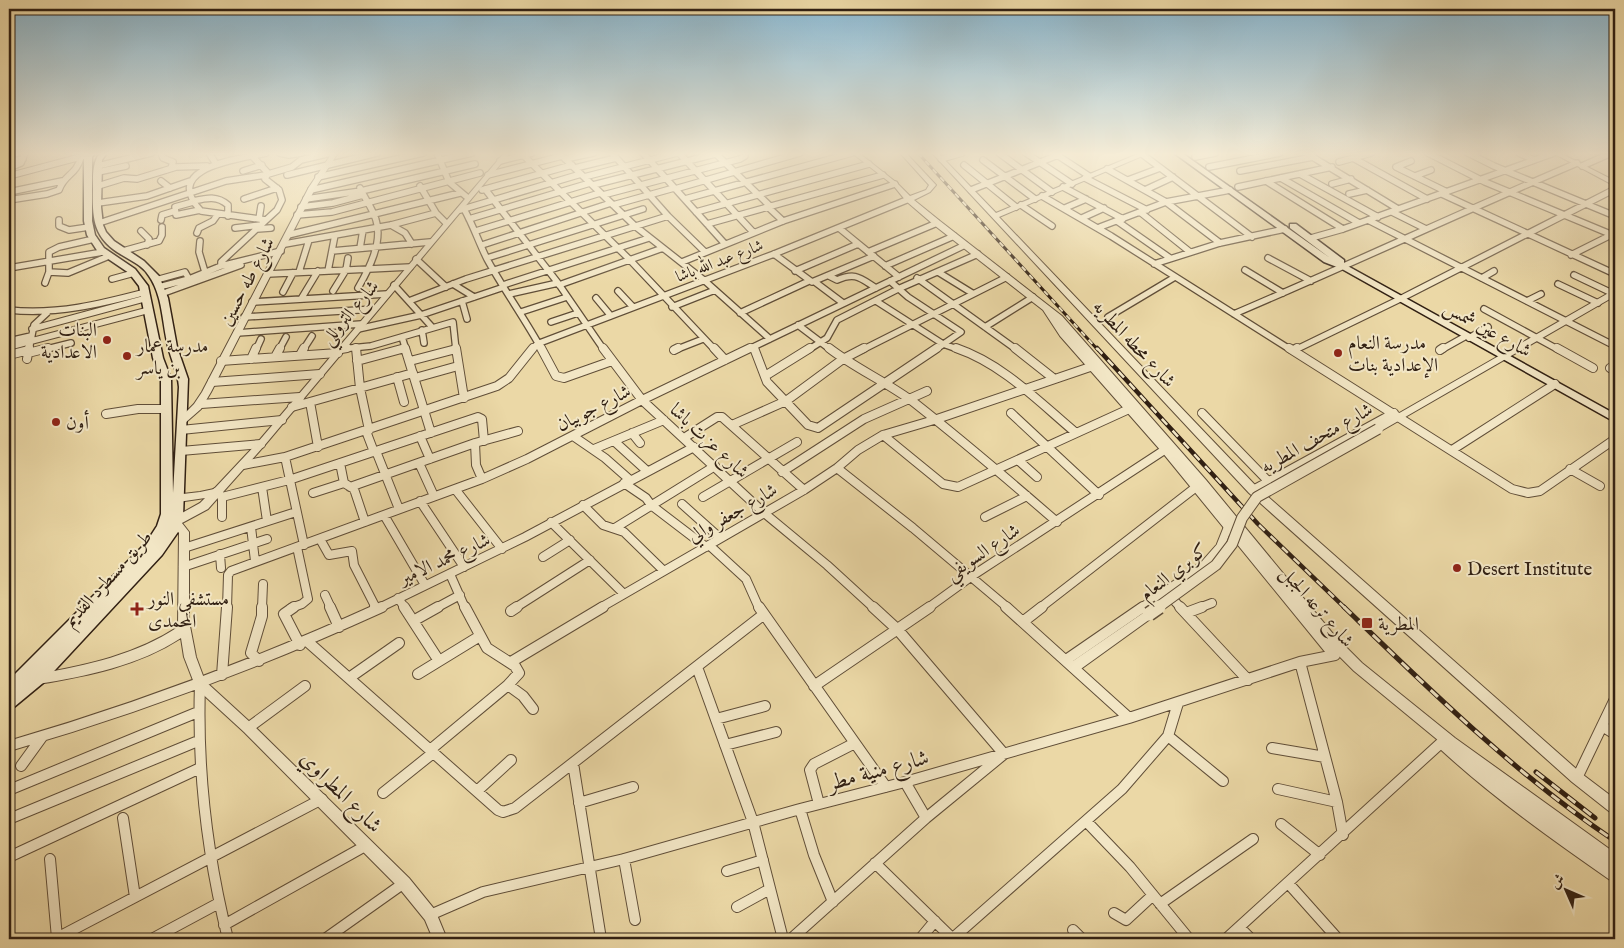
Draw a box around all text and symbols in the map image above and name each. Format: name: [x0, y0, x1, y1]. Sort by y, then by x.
street label: شارع عبد الله باشا: [672, 232, 767, 290]
street label: شارع طه حسين: [214, 234, 283, 331]
street label: شارع التروللي: [316, 275, 389, 354]
street label: شارع محطه المطريه: [1085, 295, 1180, 395]
street label: شارع عين شمس: [1438, 296, 1535, 365]
place label: البنات الاعدادية: [41, 319, 97, 365]
place label: مدرسة النعام الإعدادية بنات: [1348, 332, 1438, 379]
marker: البنات الاعدادية: [101, 334, 113, 346]
place label: مدرسة عمار بن ياسر: [135, 335, 208, 381]
marker: مدرسة النعام الإعدادية بنات: [1332, 347, 1344, 359]
marker: مدرسة عمار بن ياسر: [121, 350, 133, 362]
street label: شارع جوبيان: [552, 380, 636, 440]
street label: شارع متحف المطريه: [1256, 398, 1378, 481]
street label: شارع عزت باشا: [663, 399, 753, 486]
place label: أون: [66, 410, 89, 436]
marker: أون: [50, 416, 62, 428]
street label: شارع جعفر والي: [684, 478, 783, 551]
street label: شارع السويفي: [941, 519, 1028, 591]
street label: طريق مسطرد القديم: [59, 526, 160, 635]
street label: شارع محمد الامير: [393, 528, 495, 594]
street label: كوبري النعام: [1135, 538, 1215, 609]
place label: Desert Institute: [1467, 558, 1592, 582]
street label: شارع ترعه الجبل: [1273, 562, 1358, 654]
marker: Desert Institute: [1451, 562, 1463, 574]
place label: مستشفى النور المحمدى: [146, 588, 229, 634]
marker: مستشفى النور المحمدى: [130, 602, 144, 616]
place label: المطرية: [1378, 613, 1419, 637]
marker: المطرية: [1360, 616, 1374, 630]
street label: شارع منية مطر: [823, 744, 933, 801]
street label: شارع المطراوي: [291, 745, 388, 842]
north arrow: [1542, 866, 1592, 916]
text: ش: [1546, 870, 1569, 893]

